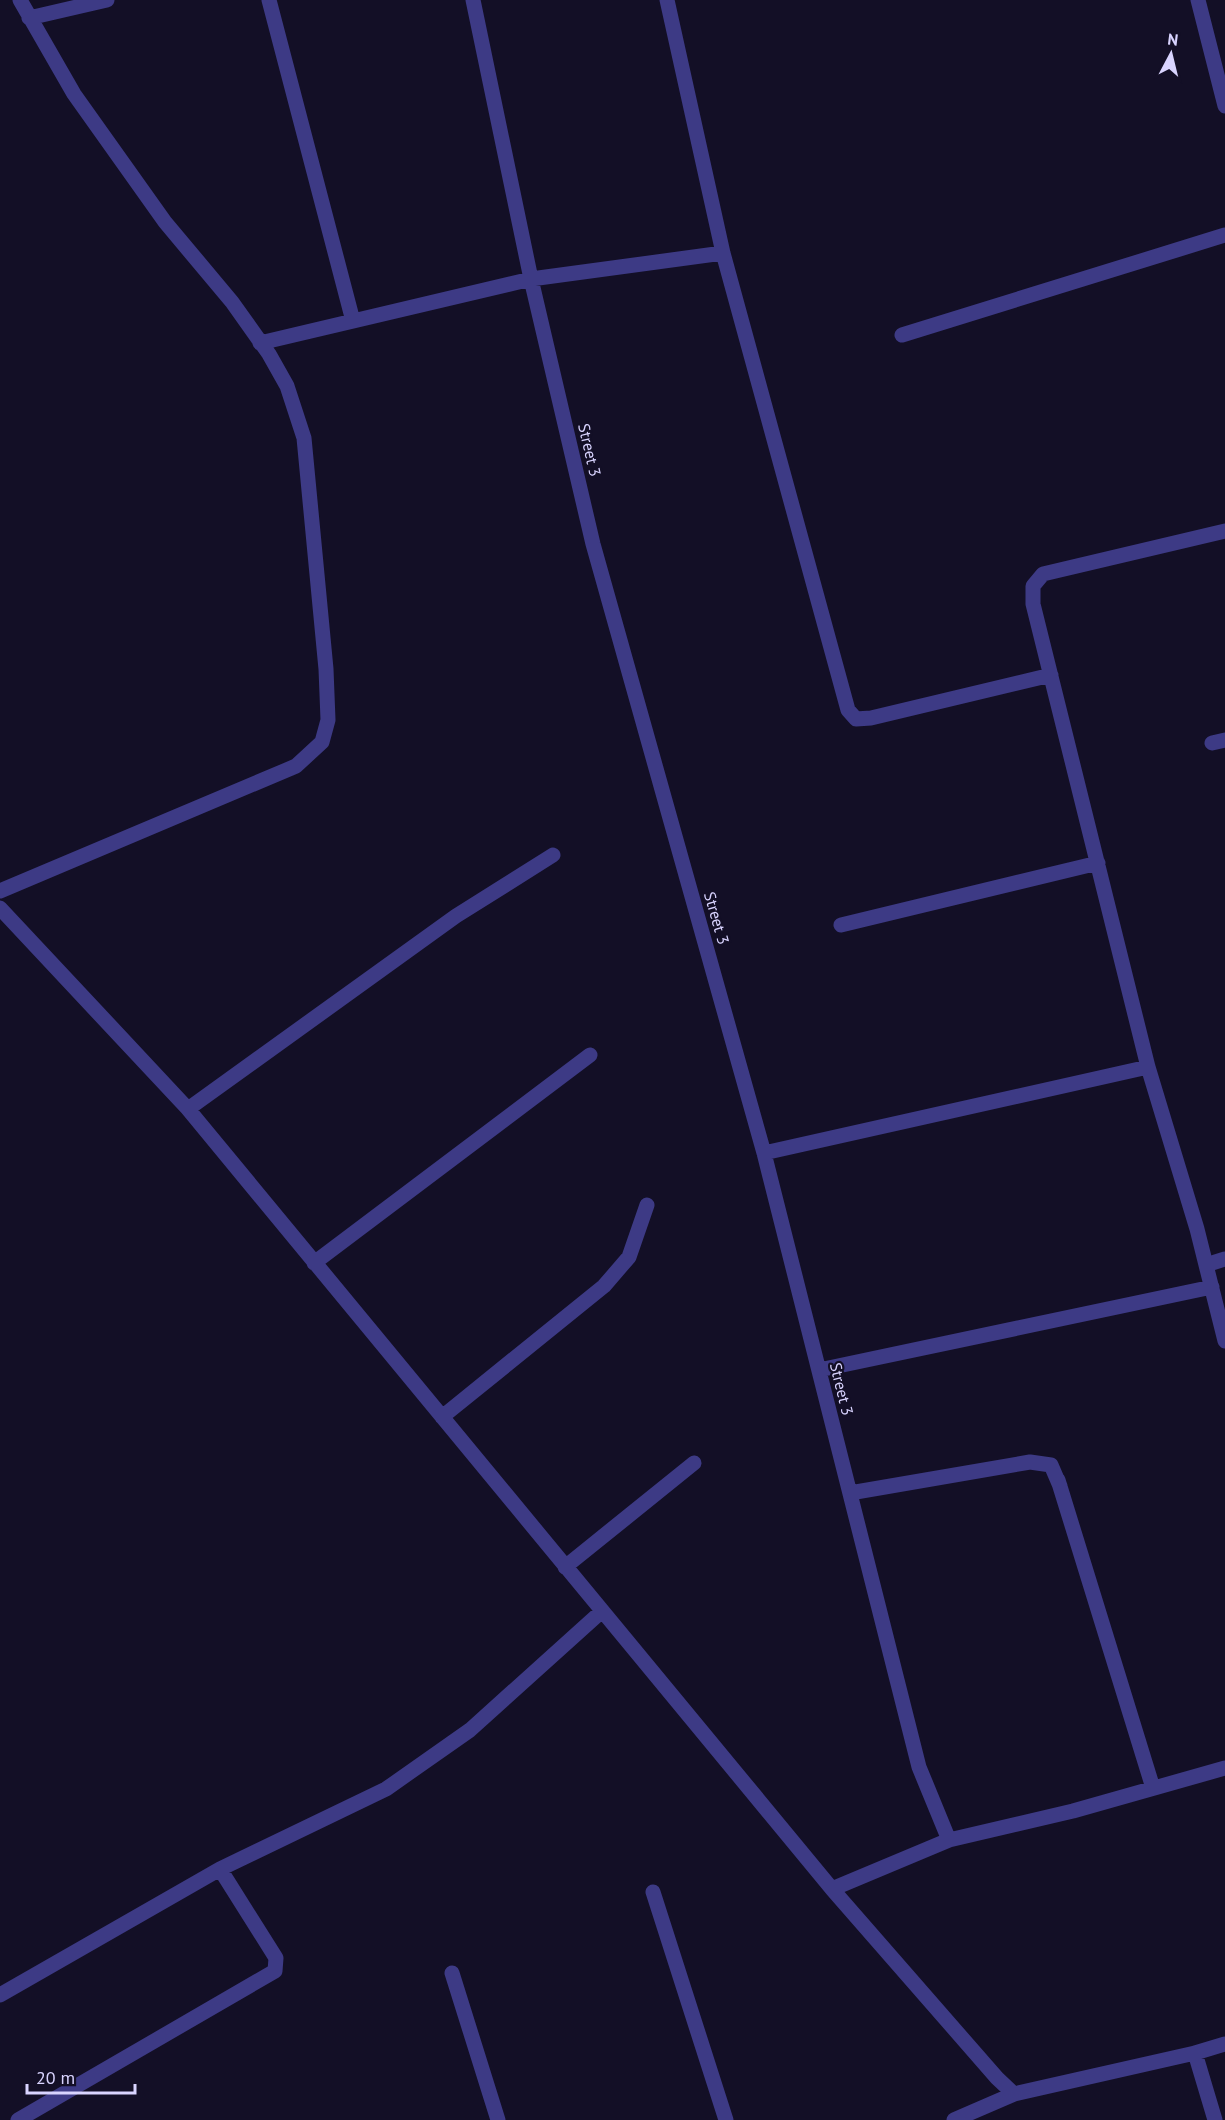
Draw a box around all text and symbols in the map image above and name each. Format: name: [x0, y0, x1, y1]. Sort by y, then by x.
north arrow: [1141, 24, 1201, 84]
text: N: [1166, 29, 1179, 50]
street label: Street 3: [574, 422, 606, 478]
street label: Street 3: [700, 889, 734, 947]
street label: Street 3: [826, 1360, 858, 1418]
scale bar: [27, 2057, 135, 2095]
text: 20 m: [36, 2066, 75, 2089]

